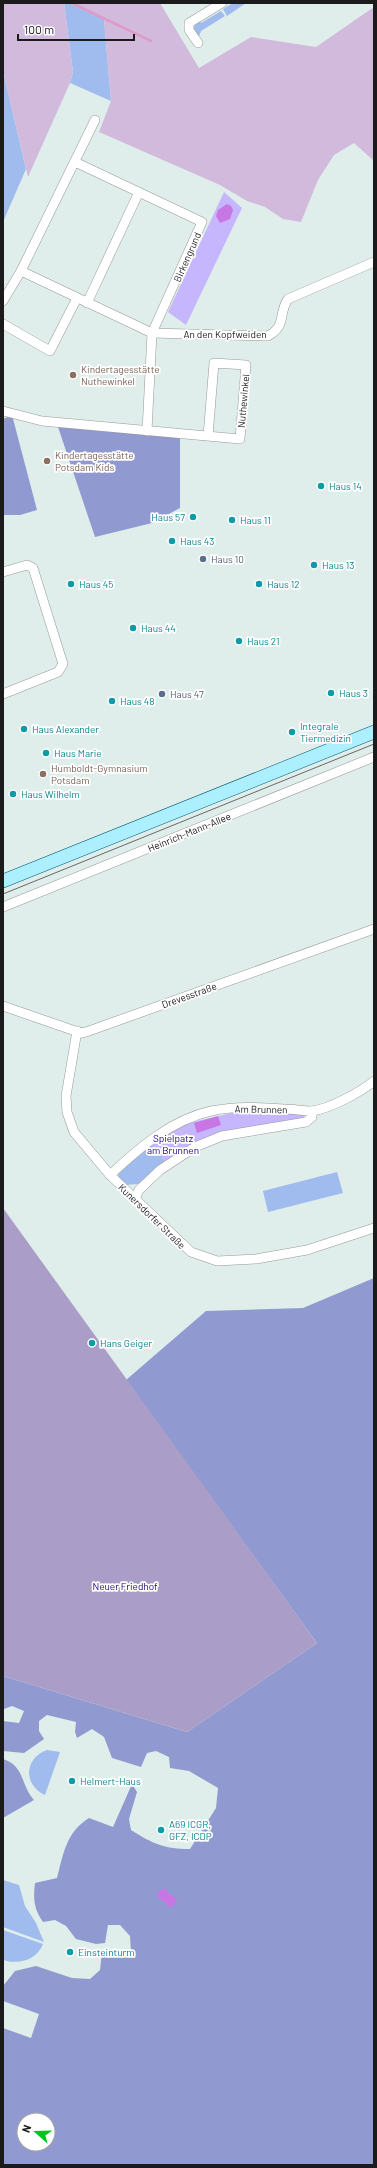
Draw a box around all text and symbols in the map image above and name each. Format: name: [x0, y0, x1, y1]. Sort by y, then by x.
scale bar: [18, 16, 134, 42]
text: 100 m: [24, 22, 54, 36]
street label: Birkengrund: [171, 230, 203, 284]
street label: An den Kopfweiden: [183, 328, 267, 340]
place label: Kindertagesstätte Nuthewinkel: [81, 363, 160, 387]
marker: Kindertagesstätte Nuthewinkel: [68, 370, 78, 380]
street label: Nuthewinkel: [235, 374, 251, 428]
place label: Kindertagesstätte Potsdam Kids: [55, 449, 134, 473]
marker: Kindertagesstätte Potsdam Kids: [42, 456, 52, 466]
place label: Haus 14: [329, 480, 362, 492]
marker: Haus 14: [316, 481, 326, 491]
place label: Haus 57: [151, 511, 185, 523]
marker: Haus 57: [188, 512, 198, 522]
place label: Haus 11: [240, 514, 271, 526]
marker: Haus 11: [227, 515, 237, 525]
place label: Haus 43: [180, 535, 214, 547]
marker: Haus 43: [167, 536, 177, 546]
place label: Haus 10: [211, 553, 244, 565]
marker: Haus 10: [198, 554, 208, 564]
place label: Haus 13: [322, 559, 354, 571]
marker: Haus 13: [309, 560, 319, 570]
place label: Haus 45: [79, 578, 113, 590]
place label: Haus 12: [267, 578, 300, 590]
marker: Haus 45: [66, 579, 76, 589]
marker: Haus 12: [254, 579, 264, 589]
place label: Haus 44: [141, 622, 176, 634]
marker: Haus 44: [128, 623, 138, 633]
place label: Haus 21: [247, 635, 280, 647]
marker: Haus 21: [234, 636, 244, 646]
place label: Haus 3: [339, 687, 368, 699]
place label: Haus 47: [170, 688, 204, 700]
marker: Haus 3: [326, 688, 336, 698]
marker: Haus 47: [157, 689, 167, 699]
place label: Haus 48: [120, 695, 155, 707]
marker: Haus 48: [107, 696, 117, 706]
place label: Integrale Tiermedizin: [300, 720, 351, 744]
place label: Haus Alexander: [32, 723, 99, 735]
marker: Haus Alexander: [19, 724, 29, 734]
marker: Integrale Tiermedizin: [287, 727, 297, 737]
place label: Haus Marie: [54, 747, 102, 759]
marker: Haus Marie: [41, 748, 51, 758]
place label: Humboldt-Gymnasium Potsdam: [51, 762, 148, 786]
marker: Humboldt-Gymnasium Potsdam: [38, 769, 48, 779]
place label: Haus Wilhelm: [21, 788, 80, 800]
marker: Haus Wilhelm: [8, 789, 18, 799]
street label: Heinrich-Mann-Allee: [146, 810, 232, 854]
street label: Drevesstraße: [160, 980, 218, 1010]
street label: Am Brunnen: [234, 1103, 288, 1115]
park label: Spielpatz am Brunnen: [147, 1132, 199, 1156]
street label: Kunersdorfer Straße: [116, 1181, 188, 1251]
place label: Hans Geiger: [100, 1337, 153, 1349]
marker: Hans Geiger: [87, 1338, 97, 1348]
park label: Neuer Friedhof: [92, 1580, 158, 1592]
place label: Helmert-Haus: [80, 1775, 141, 1787]
marker: Helmert-Haus: [67, 1776, 77, 1786]
place label: A69 ICGR, GFZ, ICDP: [169, 1818, 212, 1842]
marker: A69 ICGR, GFZ, ICDP: [156, 1825, 166, 1835]
place label: Einsteinturm: [78, 1946, 134, 1958]
marker: Einsteinturm: [65, 1947, 75, 1957]
north arrow: [16, 2112, 56, 2152]
text: N: [19, 2123, 33, 2134]

